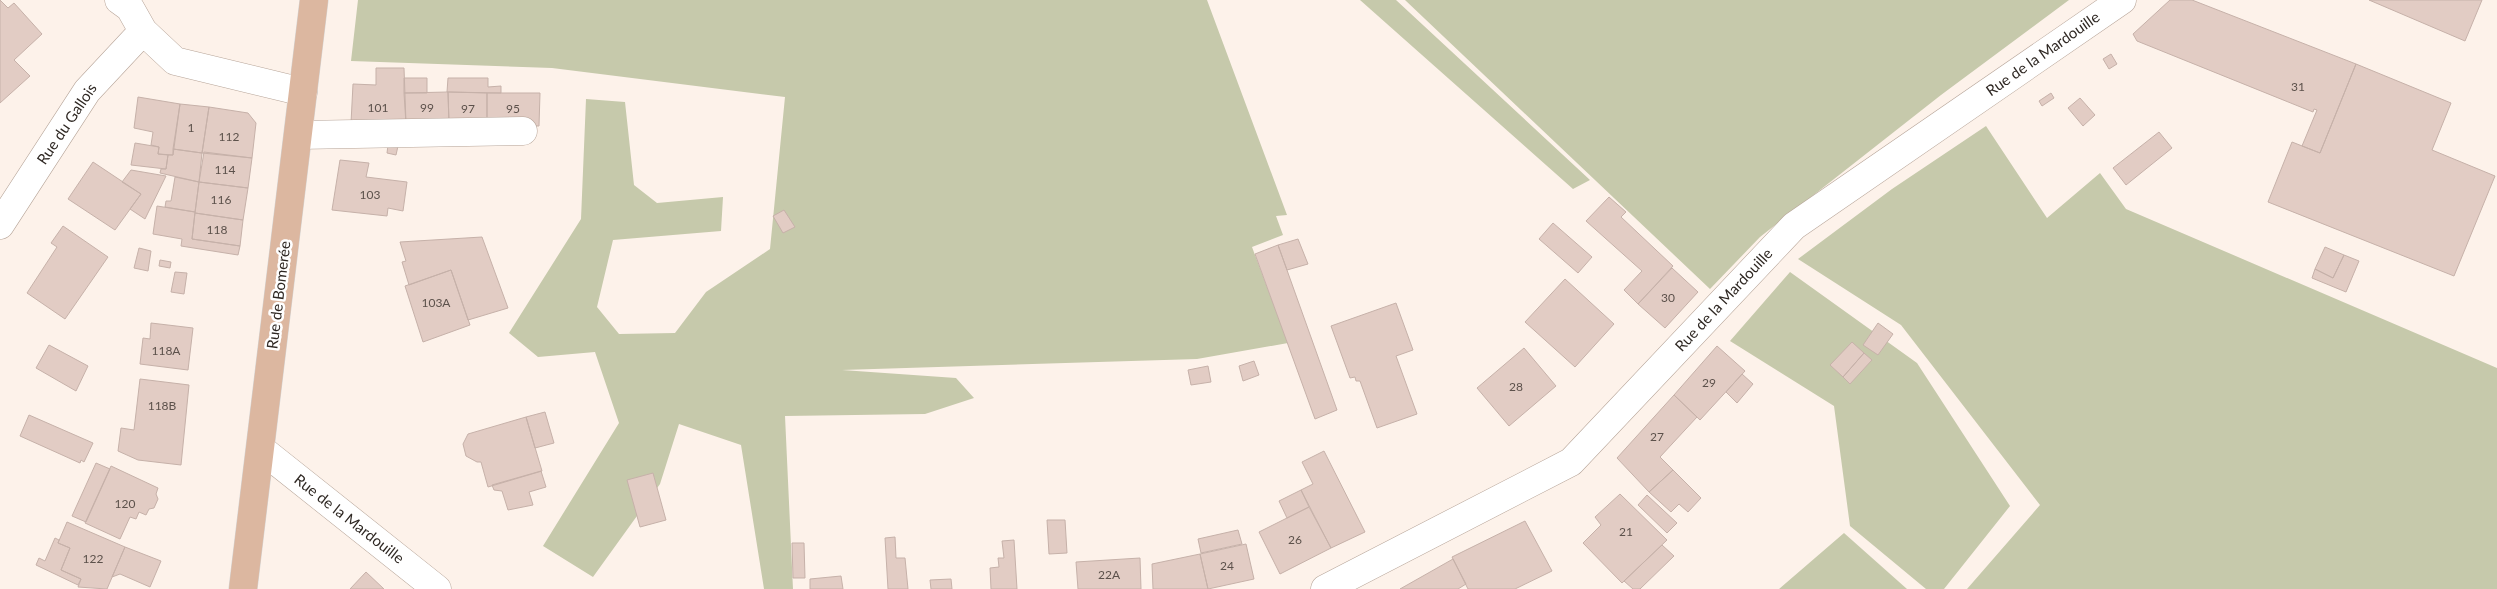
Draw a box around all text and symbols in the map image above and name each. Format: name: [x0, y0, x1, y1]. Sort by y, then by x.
street label: Rue de la Mardouille: [1982, 7, 2103, 99]
street label: Rue du Gallois: [32, 79, 100, 167]
house number: 31: [2291, 79, 2305, 94]
house number: 101: [368, 100, 388, 115]
house number: 99: [420, 100, 434, 115]
house number: 97: [461, 101, 475, 116]
house number: 95: [506, 101, 520, 116]
house number: 1: [188, 120, 195, 135]
house number: 112: [219, 129, 239, 144]
house number: 114: [215, 162, 235, 177]
house number: 103: [360, 187, 380, 202]
house number: 116: [211, 192, 231, 207]
house number: 118: [207, 222, 227, 237]
street label: Rue de Bomerée: [262, 240, 294, 350]
street label: Rue de la Mardouille: [1671, 244, 1776, 355]
house number: 30: [1661, 290, 1675, 305]
house number: 103A: [421, 295, 451, 310]
house number: 118A: [151, 343, 181, 358]
house number: 29: [1702, 375, 1716, 390]
house number: 28: [1509, 379, 1523, 394]
house number: 118B: [148, 398, 177, 413]
house number: 27: [1650, 429, 1664, 444]
street label: Rue de la Mardouille: [291, 470, 408, 567]
house number: 120: [115, 496, 135, 511]
house number: 21: [1619, 524, 1633, 539]
house number: 26: [1288, 532, 1302, 547]
house number: 122: [83, 551, 103, 566]
house number: 24: [1220, 558, 1234, 573]
house number: 22A: [1098, 567, 1121, 582]

